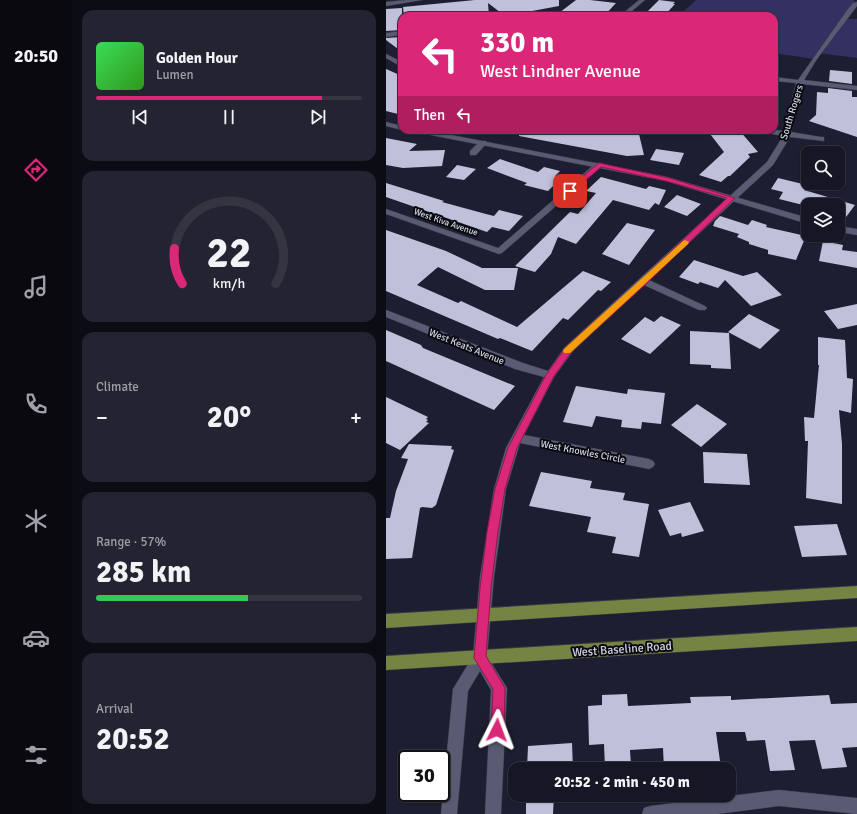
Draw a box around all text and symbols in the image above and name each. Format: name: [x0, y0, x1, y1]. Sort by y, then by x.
text: 330 m: [480, 26, 554, 60]
icon: left: [414, 28, 466, 80]
text: 20:50: [14, 45, 58, 67]
text: Golden Hour: [156, 49, 238, 67]
text: West Lindner Avenue: [480, 60, 641, 82]
text: Lumen: [156, 67, 194, 83]
street label: South Rogers: [778, 83, 806, 141]
icon: left: [453, 104, 475, 126]
icon: previous: [129, 106, 151, 128]
icon: pause: [218, 106, 240, 128]
icon: next: [307, 106, 329, 128]
text: Then: [414, 106, 445, 124]
map controls: [801, 146, 845, 242]
button: search: [801, 146, 845, 190]
icon: directions: [22, 156, 50, 184]
pin: [553, 174, 587, 208]
icon: arrive: [559, 180, 581, 202]
button: layers: [801, 198, 845, 242]
street label: West Kiva Avenue: [412, 206, 480, 239]
text: 22: [207, 228, 251, 279]
icon: music: [22, 273, 50, 301]
text: km/h: [213, 275, 245, 292]
street label: West Keats Avenue: [427, 326, 506, 368]
text: Climate: [96, 379, 139, 395]
icon: phone: [22, 390, 50, 418]
text: 20°: [207, 399, 251, 436]
text: −: [96, 404, 108, 431]
text: +: [350, 404, 362, 431]
street label: West Knowles Circle: [539, 438, 626, 466]
icon: climate: [22, 507, 50, 535]
text: Range · 57%: [96, 534, 166, 550]
text: 285 km: [96, 554, 191, 591]
icon: car: [22, 624, 50, 652]
street label: West Baseline Road: [572, 639, 672, 660]
text: Arrival: [96, 701, 133, 717]
position arrow: [476, 709, 518, 751]
text: 20:52: [96, 721, 170, 758]
icon: filters: [22, 741, 50, 769]
speed limit sign: 30: [398, 750, 450, 802]
text: 20:52 · 2 min · 450 m: [554, 773, 690, 791]

